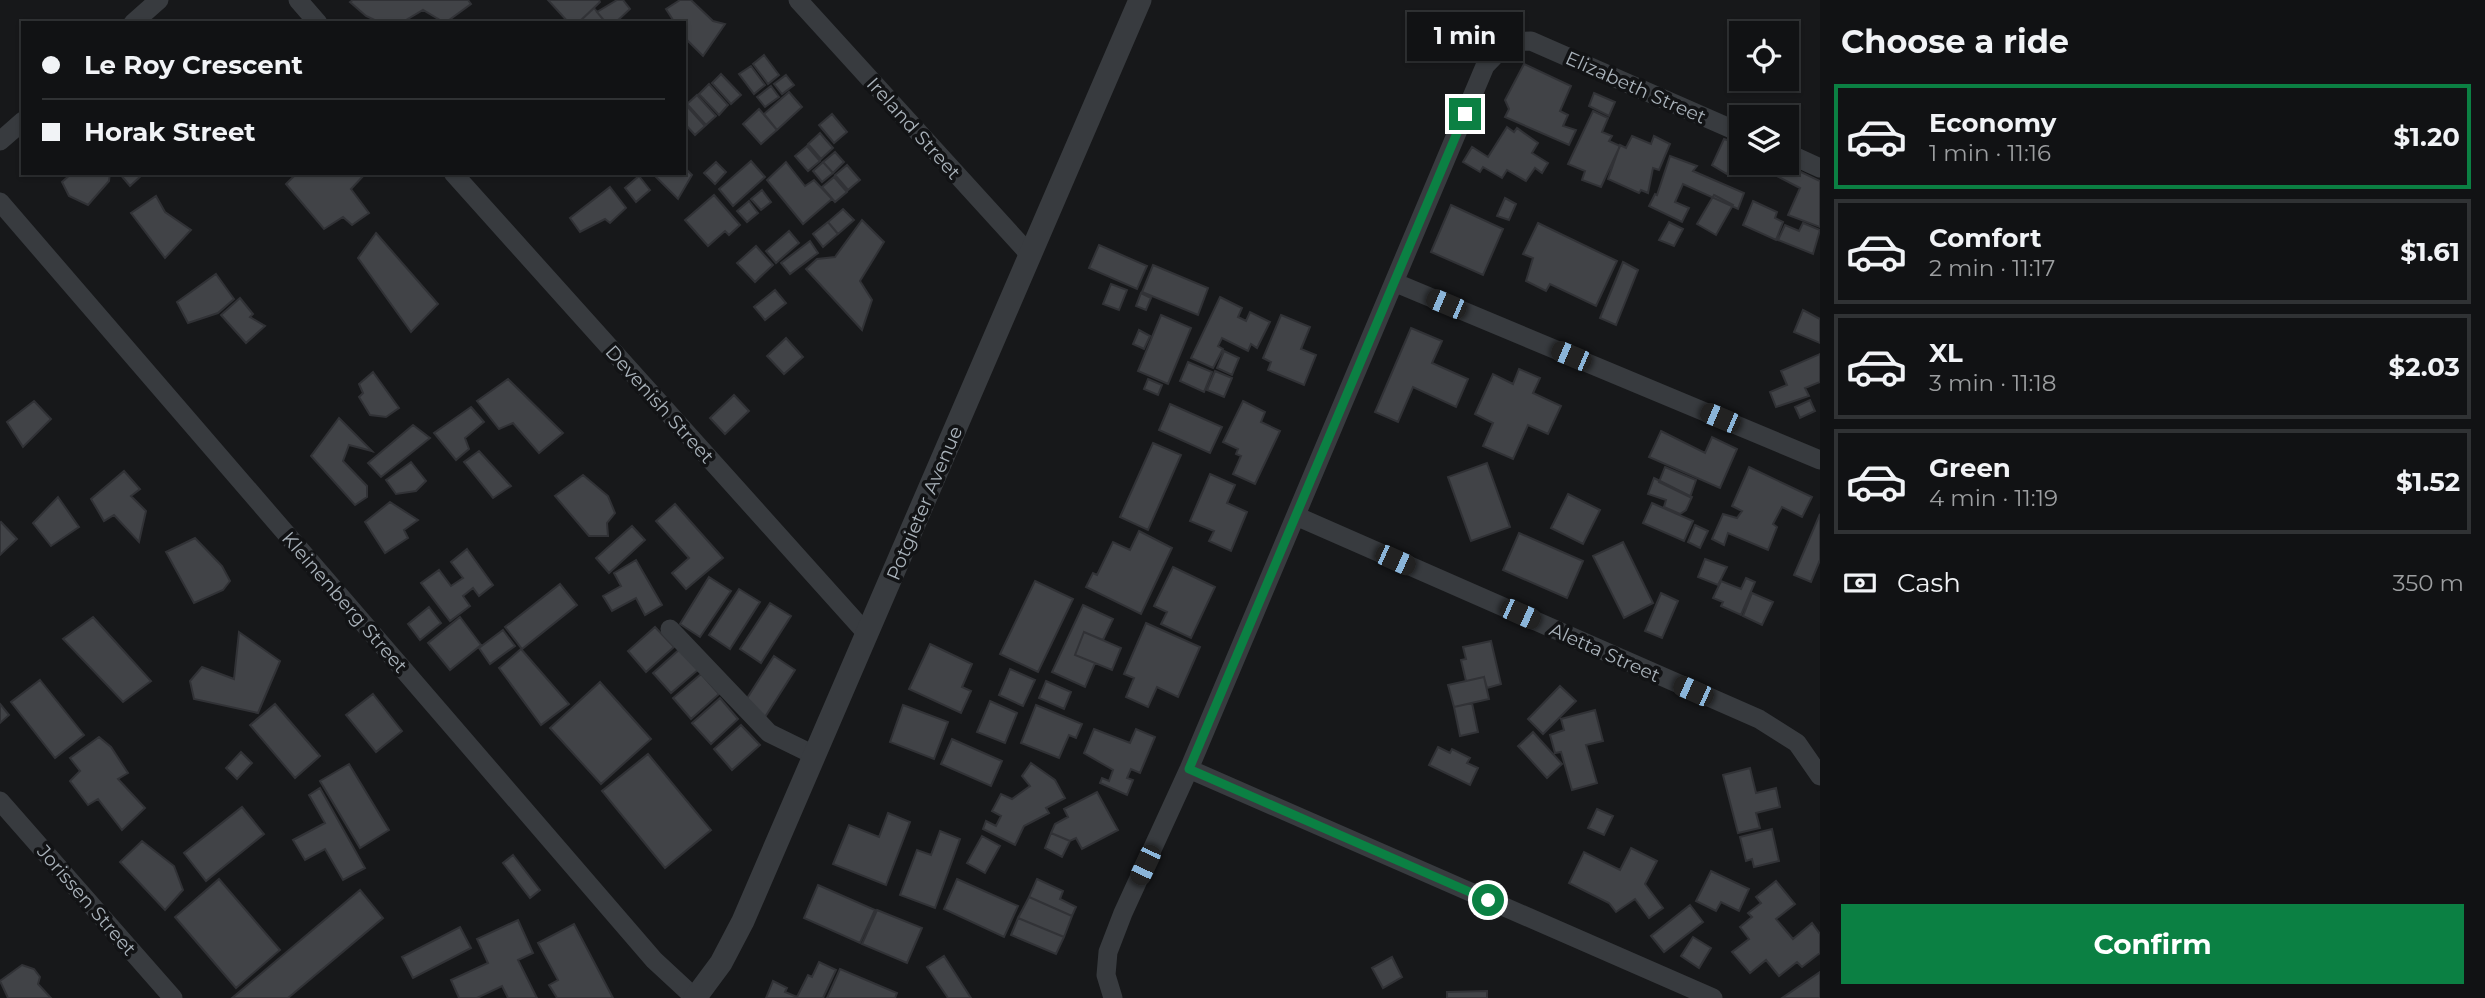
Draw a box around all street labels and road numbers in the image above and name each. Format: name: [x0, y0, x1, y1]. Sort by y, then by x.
street label: Elizabeth Street: [1562, 46, 1710, 129]
street label: Ireland Street: [862, 73, 966, 184]
street label: Devenish Street: [601, 341, 719, 468]
street label: Potgieter Avenue: [882, 423, 967, 584]
street label: Kleinenberg Street: [277, 527, 412, 678]
street label: Aletta Street: [1546, 618, 1664, 687]
street label: Jorissen Street: [32, 839, 141, 961]

